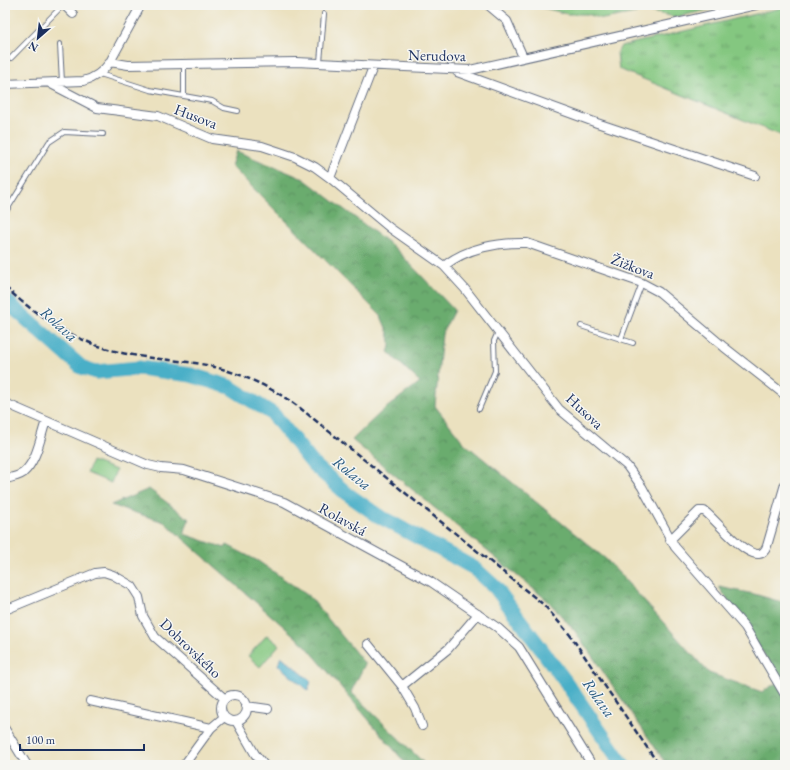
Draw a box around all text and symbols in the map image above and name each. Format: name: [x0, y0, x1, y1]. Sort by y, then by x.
north arrow: [18, 18, 58, 58]
text: N: [26, 39, 41, 55]
street label: Nerudova: [408, 45, 466, 65]
street label: Husova: [172, 99, 220, 133]
street label: Žižkova: [609, 249, 657, 283]
water label: Rolava: [36, 302, 82, 346]
street label: Husova: [562, 389, 608, 433]
water label: Rolava: [328, 451, 376, 495]
street label: Rolavská: [316, 498, 370, 540]
street label: Dobrovského: [156, 614, 226, 682]
water label: Rolava: [578, 674, 620, 722]
scale bar: [20, 726, 144, 752]
text: 100 m: [26, 732, 56, 748]

